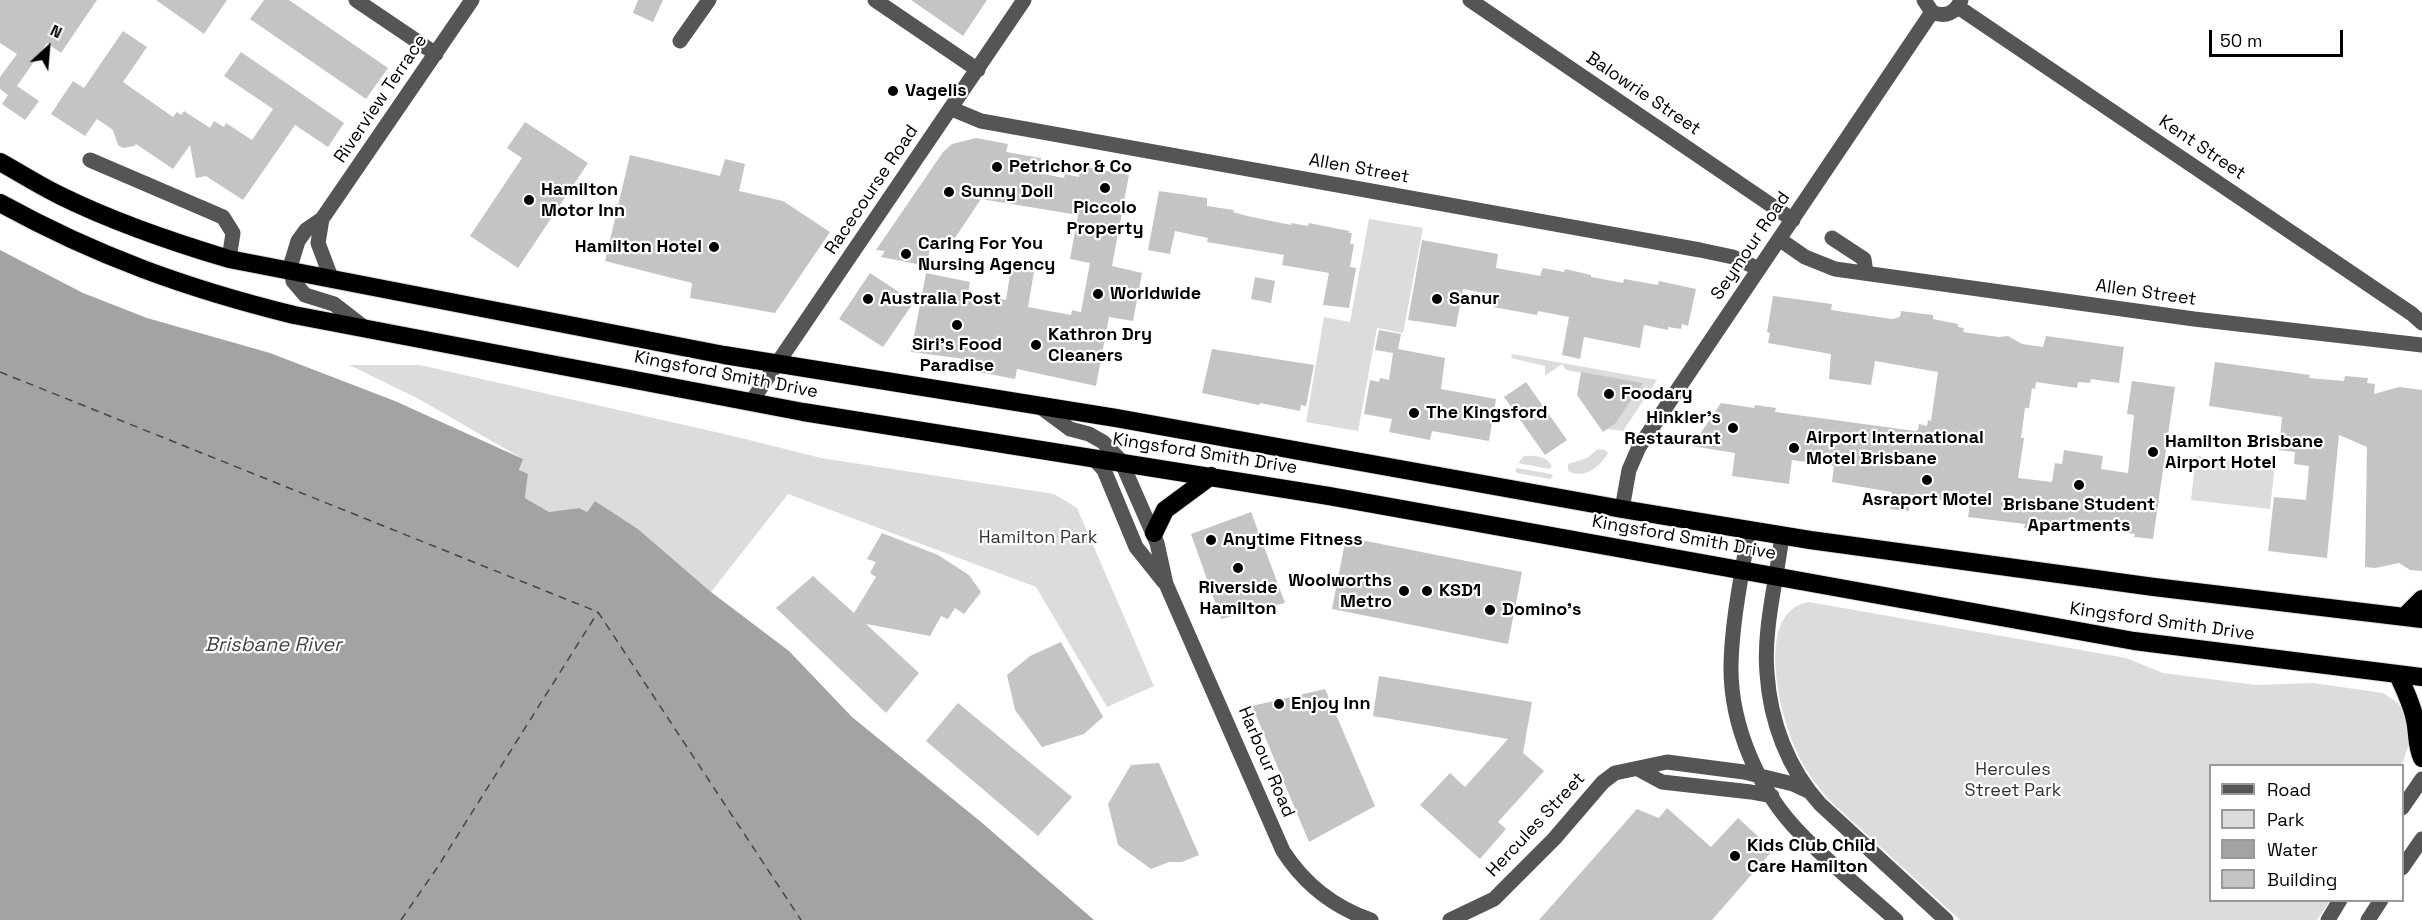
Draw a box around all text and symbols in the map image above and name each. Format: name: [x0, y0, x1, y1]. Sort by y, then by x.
north arrow: [18, 18, 78, 78]
scale bar: [2212, 18, 2346, 56]
text: N: [47, 20, 66, 43]
text: 50 m: [2220, 29, 2262, 52]
street label: Riverview Terrace: [330, 31, 432, 167]
street label: Balowrie Street: [1582, 48, 1704, 140]
place label: Vagelis: [905, 80, 967, 102]
marker: Vagelis: [886, 84, 900, 98]
street label: Kent Street: [2155, 111, 2249, 185]
street label: Racecourse Road: [821, 121, 923, 259]
street label: Allen Street: [1307, 150, 1411, 188]
place label: Petrichor & Co: [1009, 156, 1132, 178]
marker: Petrichor & Co: [990, 160, 1004, 174]
place label: Hamilton Motor Inn: [541, 179, 625, 222]
place label: Sunny Doll: [961, 181, 1053, 203]
marker: Piccolo Property: [1098, 181, 1112, 195]
marker: Sunny Doll: [942, 185, 956, 199]
street label: Seymour Road: [1707, 188, 1795, 304]
marker: Hamilton Motor Inn: [522, 193, 536, 207]
place label: Piccolo Property: [1067, 197, 1143, 240]
place label: Caring For You Nursing Agency: [918, 233, 1055, 276]
place label: Hamilton Hotel: [575, 236, 702, 258]
marker: Hamilton Hotel: [707, 240, 721, 254]
marker: Caring For You Nursing Agency: [899, 247, 913, 261]
street label: Allen Street: [2094, 275, 2198, 311]
place label: Worldwide: [1110, 283, 1201, 305]
marker: Worldwide: [1091, 287, 1105, 301]
place label: Australia Post: [880, 288, 1001, 310]
place label: Sanur: [1449, 288, 1499, 310]
marker: Australia Post: [861, 292, 875, 306]
marker: Sanur: [1430, 292, 1444, 306]
marker: Siri's Food Paradise: [950, 318, 964, 332]
place label: Kathron Dry Cleaners: [1048, 324, 1152, 366]
place label: Siri's Food Paradise: [912, 334, 1002, 376]
marker: Kathron Dry Cleaners: [1029, 338, 1043, 352]
street label: Kingsford Smith Drive: [632, 347, 820, 403]
place label: Foodary: [1621, 383, 1693, 405]
marker: Foodary: [1602, 387, 1616, 401]
place label: The Kingsford: [1426, 402, 1547, 424]
marker: The Kingsford: [1407, 406, 1421, 420]
place label: Hinkler's Restaurant: [1624, 407, 1721, 450]
marker: Hinkler's Restaurant: [1726, 421, 1740, 435]
place label: Airport International Motel Brisbane: [1806, 427, 1984, 470]
street label: Kingsford Smith Drive: [1111, 429, 1299, 479]
place label: Hamilton Brisbane Airport Hotel: [2165, 431, 2323, 474]
marker: Airport International Motel Brisbane: [1787, 441, 1801, 455]
marker: Hamilton Brisbane Airport Hotel: [2146, 445, 2160, 459]
marker: Asraport Motel: [1920, 473, 1934, 487]
marker: Brisbane Student Apartments: [2072, 478, 2086, 492]
place label: Asraport Motel: [1862, 489, 1992, 511]
place label: Brisbane Student Apartments: [2003, 494, 2155, 536]
street label: Kingsford Smith Drive: [1590, 511, 1778, 565]
park label: Hamilton Park: [979, 527, 1097, 549]
place label: Anytime Fitness: [1223, 529, 1363, 551]
marker: Anytime Fitness: [1204, 533, 1218, 547]
marker: Riverside Hamilton: [1231, 561, 1245, 575]
place label: Woolworths Metro: [1288, 570, 1392, 612]
place label: Riverside Hamilton: [1198, 577, 1278, 620]
place label: KSD1: [1439, 580, 1481, 602]
marker: Woolworths Metro: [1397, 584, 1411, 598]
marker: KSD1: [1420, 584, 1434, 598]
street label: Kingsford Smith Drive: [2068, 598, 2256, 646]
place label: Domino's: [1502, 599, 1581, 621]
marker: Domino's: [1483, 603, 1497, 617]
water label: Brisbane River: [204, 634, 342, 658]
place label: Enjoy Inn: [1291, 693, 1370, 715]
marker: Enjoy Inn: [1272, 697, 1286, 711]
street label: Harbour Road: [1233, 703, 1299, 821]
park label: Hercules Street Park: [1964, 759, 2062, 802]
legend: [2209, 764, 2404, 902]
street label: Hercules Street: [1482, 768, 1590, 882]
text: Road: [2267, 778, 2311, 801]
text: Park: [2267, 808, 2304, 831]
place label: Kids Club Child Care Hamilton: [1747, 835, 1876, 878]
text: Water: [2267, 838, 2318, 861]
marker: Kids Club Child Care Hamilton: [1728, 849, 1742, 863]
text: Building: [2267, 868, 2337, 891]

